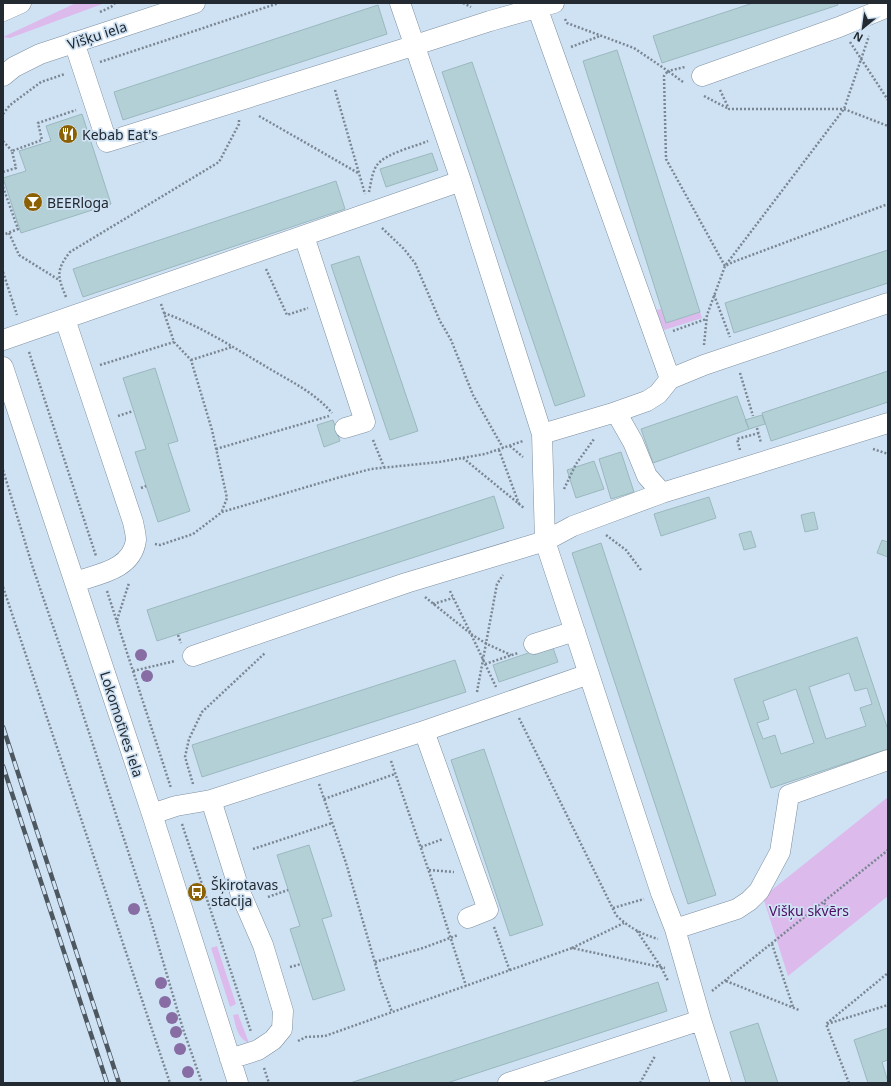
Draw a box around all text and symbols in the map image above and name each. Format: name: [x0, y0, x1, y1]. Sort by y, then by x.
north arrow: [843, 8, 883, 48]
street label: Višķu iela: [65, 16, 129, 54]
text: N: [850, 28, 865, 46]
restaurant icon: Kebab Eat's: [57, 123, 79, 145]
place label: Kebab Eat's: [82, 125, 158, 144]
bar icon: BEERloga: [22, 191, 44, 213]
place label: BEERloga: [47, 193, 109, 212]
street label: Lokomotīves iela: [96, 669, 148, 779]
place label: Šķirotavas stacija: [211, 875, 279, 910]
bus stop icon: Šķirotavas stacija: [186, 881, 208, 903]
park label: Višķu skvērs: [769, 901, 849, 920]

